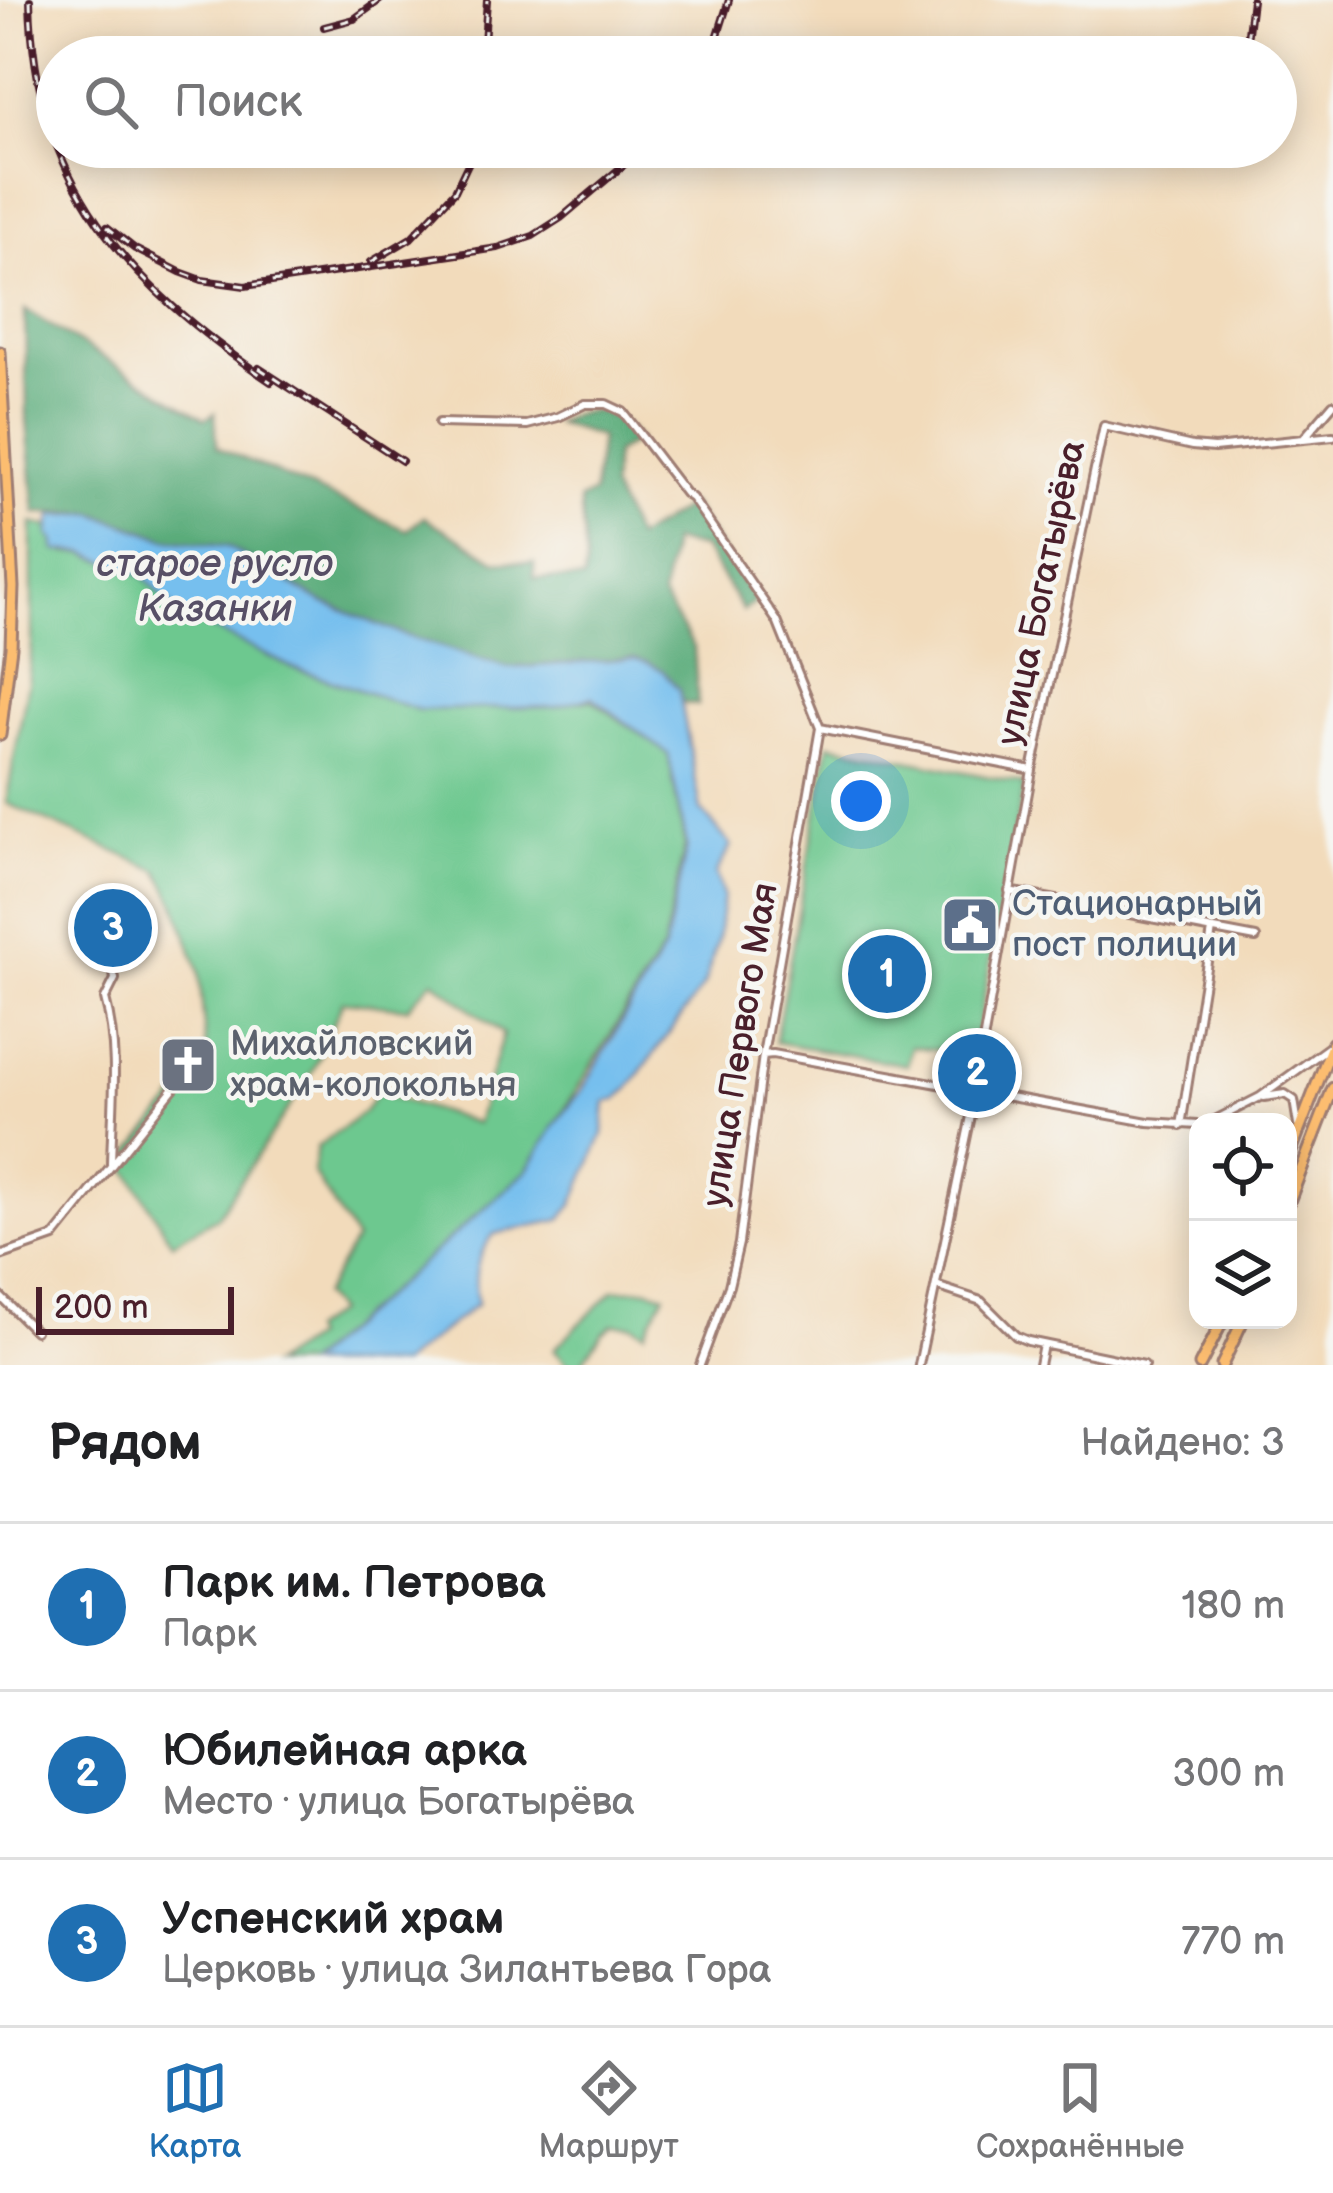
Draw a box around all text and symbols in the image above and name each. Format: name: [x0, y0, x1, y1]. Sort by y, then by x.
search box: [36, 36, 1297, 168]
icon: search: [78, 69, 144, 135]
text: Поиск: [174, 75, 302, 130]
street label: улица Богатырёва: [989, 437, 1095, 749]
water label: старое русло Казанки: [96, 541, 333, 633]
your location: [831, 771, 891, 831]
street label: улица Первого Мая: [694, 880, 788, 1210]
pin: 3: [74, 883, 152, 973]
place label: Стационарный пост полиции: [1012, 883, 1263, 967]
public building icon: Стационарный пост полиции: [939, 894, 1001, 956]
pin: 1: [848, 929, 926, 1019]
place label: Михайловский храм-колокольня: [230, 1023, 517, 1107]
pin: 2: [938, 1028, 1016, 1118]
church icon: Михайловский храм-колокольня: [157, 1034, 219, 1096]
map controls: [1189, 1113, 1297, 1329]
button: locate: [1189, 1113, 1297, 1221]
button: layers: [1189, 1221, 1297, 1329]
scale bar: [36, 1281, 234, 1334]
text: 200 m: [54, 1288, 148, 1328]
text: Рядом: [48, 1413, 202, 1474]
text: Найдено: 3: [1080, 1420, 1285, 1467]
text: Парк им. Петрова: [162, 1556, 545, 1611]
text: 1: [79, 1583, 95, 1630]
text: 180 m: [1181, 1583, 1285, 1630]
text: Парк: [162, 1611, 257, 1658]
text: Юбилейная арка: [162, 1724, 527, 1779]
text: 2: [75, 1751, 99, 1798]
text: 300 m: [1172, 1751, 1285, 1798]
text: Место · улица Богатырёва: [162, 1779, 635, 1826]
text: Успенский храм: [162, 1892, 504, 1947]
text: 3: [76, 1919, 98, 1966]
text: 770 m: [1181, 1919, 1285, 1966]
text: Церковь · улица Зилантьева Гора: [162, 1947, 772, 1994]
tab: Карта: [149, 2055, 241, 2167]
tab: Маршрут: [539, 2055, 679, 2167]
tab: Сохранённые: [976, 2055, 1184, 2167]

